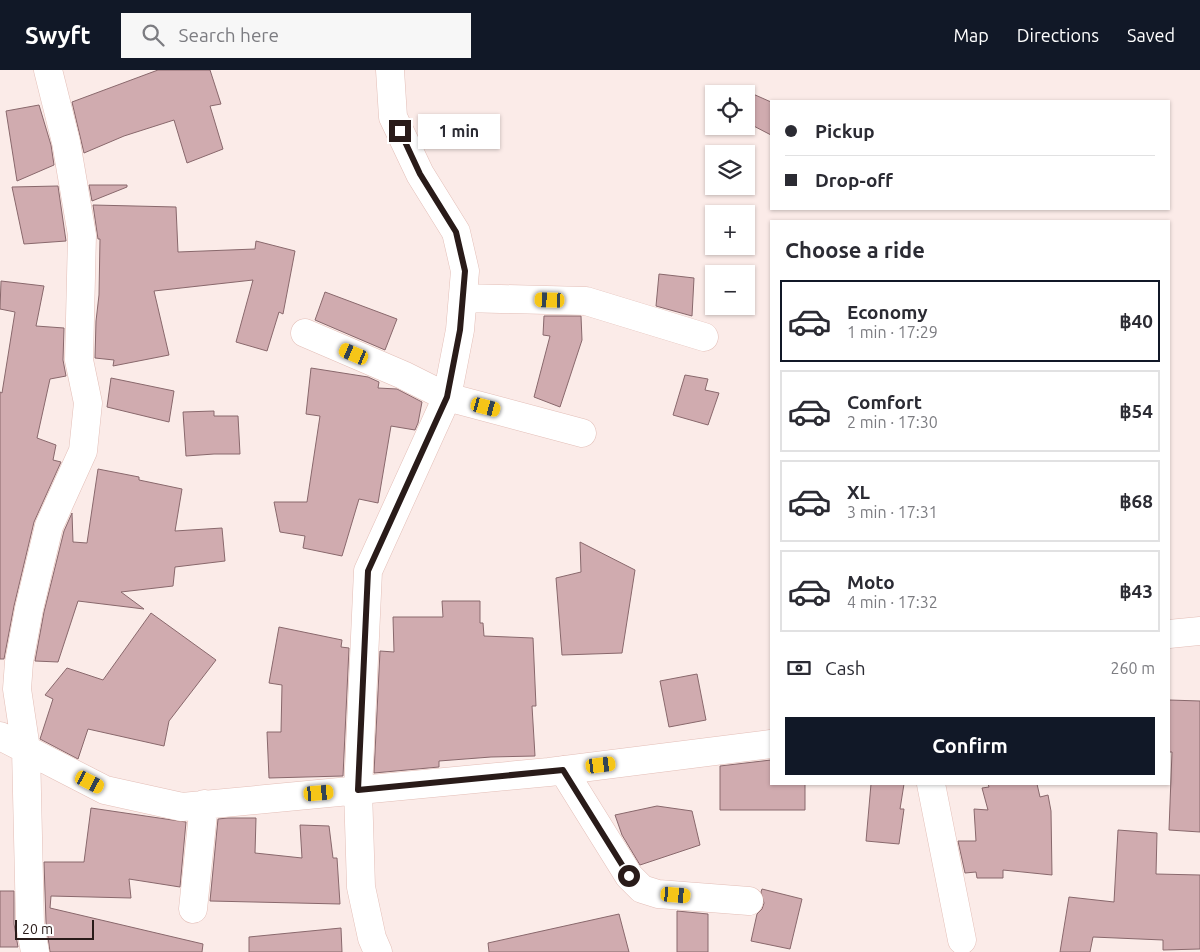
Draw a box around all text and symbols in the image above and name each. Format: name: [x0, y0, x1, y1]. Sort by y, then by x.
search box: [121, 13, 471, 58]
icon: search: [139, 21, 167, 49]
text: Swyft: [25, 22, 91, 49]
text: Search here: [179, 24, 279, 46]
text: Map: [953, 25, 989, 45]
text: Directions: [1017, 25, 1099, 45]
text: Saved: [1127, 25, 1175, 45]
map controls: [705, 85, 755, 315]
button: locate: [705, 85, 755, 135]
callout: 1 min: [418, 114, 500, 148]
route end: [389, 120, 411, 142]
text: Pickup: [815, 120, 875, 142]
text: 1 min: [439, 122, 479, 140]
button: layers: [705, 145, 755, 195]
text: Drop-off: [815, 169, 893, 191]
button: +: [705, 205, 755, 255]
text: Choose a ride: [785, 237, 925, 262]
button: −: [705, 265, 755, 315]
car: [534, 292, 565, 308]
icon: car: [787, 299, 832, 344]
text: Economy: [847, 301, 928, 323]
text: ฿40: [1119, 310, 1153, 332]
text: 1 min · 17:29: [847, 323, 938, 341]
car: [337, 341, 370, 367]
icon: car: [787, 389, 832, 434]
text: Comfort: [847, 391, 922, 413]
car: [469, 396, 502, 418]
text: ฿54: [1119, 400, 1153, 422]
text: 2 min · 17:30: [847, 413, 938, 431]
icon: car: [787, 479, 832, 524]
text: XL: [847, 481, 870, 503]
text: ฿68: [1119, 490, 1153, 512]
text: 3 min · 17:31: [847, 503, 938, 521]
icon: car: [787, 569, 832, 614]
text: Moto: [847, 571, 895, 593]
text: ฿43: [1119, 580, 1153, 602]
text: 4 min · 17:32: [847, 593, 938, 611]
icon: cash: [785, 654, 813, 682]
text: Cash: [825, 657, 866, 679]
text: 260 m: [1110, 659, 1155, 677]
button: Confirm: [785, 717, 1155, 775]
car: [585, 756, 616, 774]
car: [73, 769, 106, 795]
car: [303, 784, 334, 802]
route start: [618, 865, 640, 887]
car: [660, 886, 691, 904]
scale bar: [15, 917, 94, 940]
text: 20 m: [22, 921, 53, 937]

